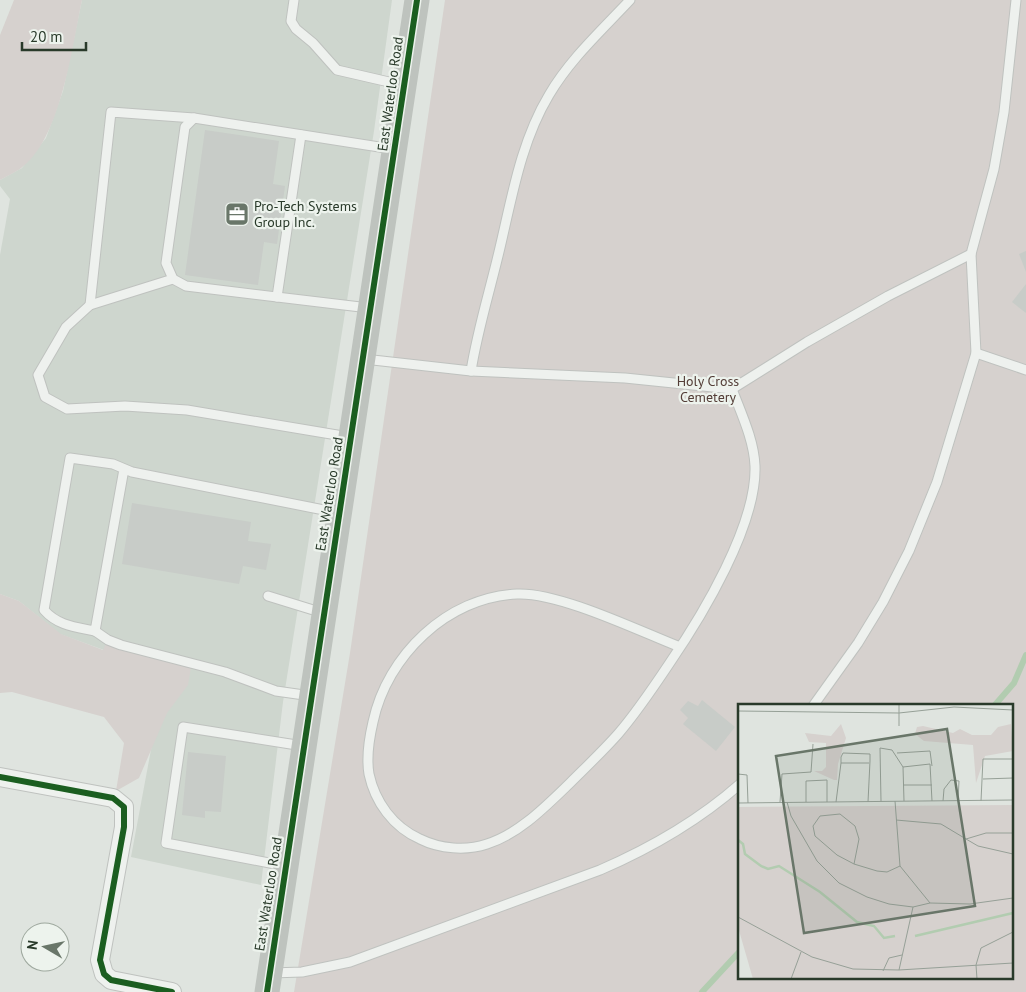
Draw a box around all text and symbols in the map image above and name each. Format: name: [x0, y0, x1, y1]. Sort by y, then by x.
scale bar: [22, 20, 86, 52]
text: 20 m: [30, 27, 63, 46]
street label: East Waterloo Road: [373, 36, 407, 152]
place label: Pro-Tech Systems Group Inc.: [254, 197, 357, 231]
office icon: Pro-Tech Systems Group Inc.: [224, 201, 250, 227]
park label: Holy Cross Cemetery: [677, 372, 739, 406]
street label: East Waterloo Road: [311, 436, 347, 552]
inset map: [738, 704, 1014, 980]
street label: East Waterloo Road: [250, 836, 286, 952]
north arrow: [20, 922, 70, 972]
text: N: [23, 939, 42, 951]

